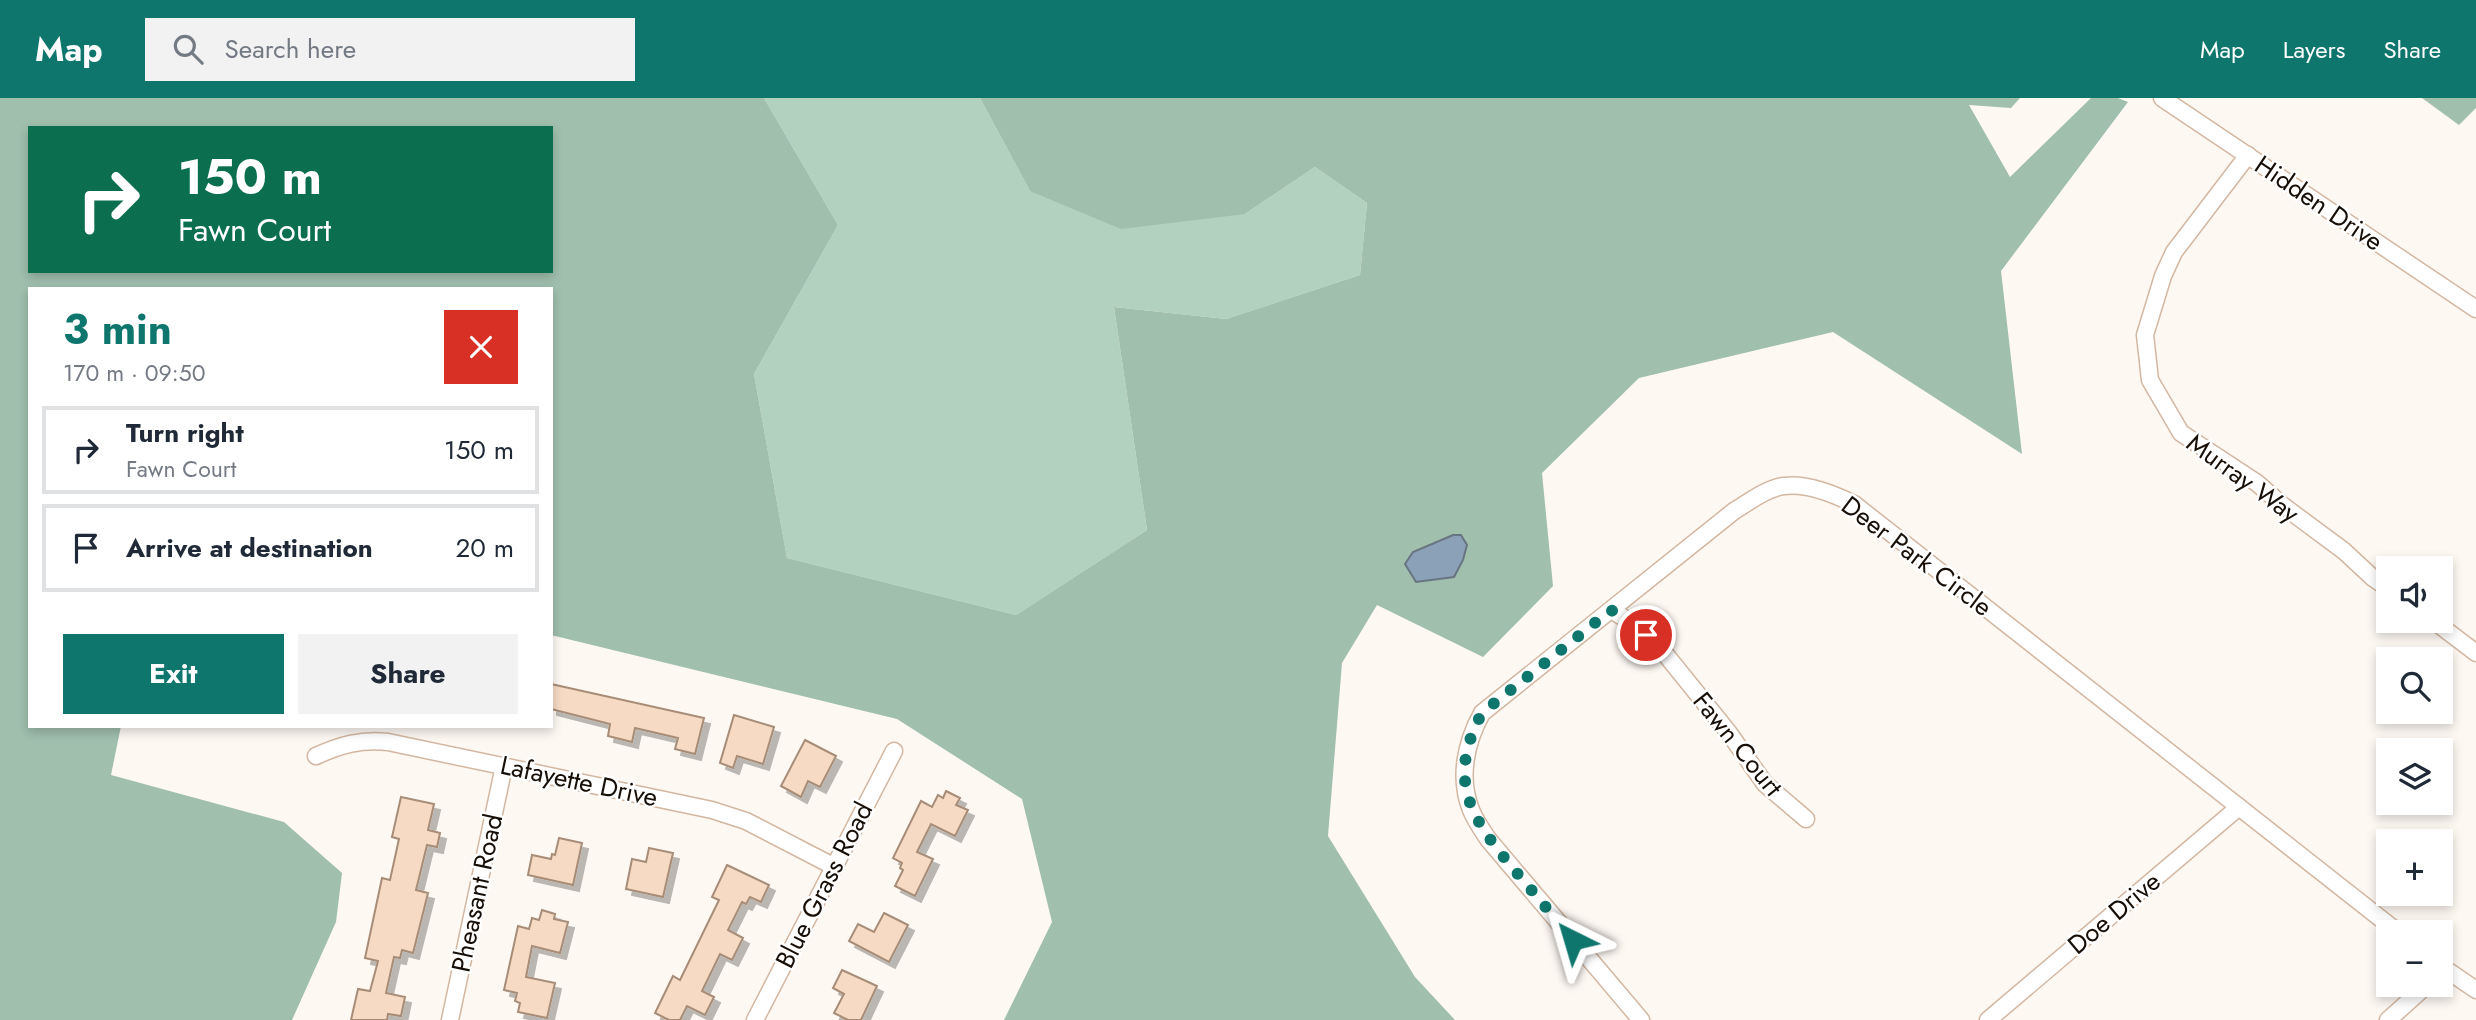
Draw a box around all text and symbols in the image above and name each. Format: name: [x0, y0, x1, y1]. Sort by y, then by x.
search box: [145, 18, 635, 81]
text: Map: [35, 26, 103, 73]
icon: search: [169, 30, 207, 68]
text: Search here: [225, 30, 356, 68]
text: Map: [2200, 32, 2245, 67]
text: Layers: [2283, 32, 2345, 67]
text: Share: [2383, 32, 2441, 67]
text: 150 m: [178, 142, 322, 212]
street label: Hidden Drive: [2247, 146, 2391, 260]
icon: right: [63, 154, 154, 245]
text: Fawn Court: [178, 207, 331, 253]
text: 3 min: [63, 299, 172, 360]
button: close: [444, 310, 518, 384]
text: 170 m · 09:50: [63, 356, 206, 390]
text: Turn right: [126, 414, 244, 452]
street label: Murray Way: [2179, 424, 2308, 532]
icon: right: [67, 431, 105, 469]
text: 150 m: [444, 431, 514, 469]
text: Fawn Court: [126, 452, 236, 486]
street label: Deer Park Circle: [1834, 487, 2000, 625]
icon: arrive: [67, 529, 105, 567]
text: Arrive at destination: [126, 529, 373, 567]
text: 20 m: [456, 529, 514, 567]
map controls: [2376, 556, 2453, 997]
button: sound: [2376, 556, 2453, 633]
pin: [1616, 605, 1676, 665]
icon: arrive: [1627, 616, 1665, 654]
button: Exit: [63, 634, 284, 714]
button: Share: [298, 634, 518, 714]
button: search: [2376, 647, 2453, 724]
street label: Fawn Court: [1684, 684, 1792, 805]
button: layers: [2376, 738, 2453, 815]
street label: Lafayette Drive: [497, 746, 661, 816]
street label: Blue Grass Road: [766, 795, 882, 975]
street label: Pheasant Road: [442, 811, 512, 975]
button: +: [2376, 829, 2453, 906]
street label: Doe Drive: [2059, 863, 2169, 963]
position arrow: [1536, 903, 1610, 977]
button: −: [2376, 920, 2453, 997]

